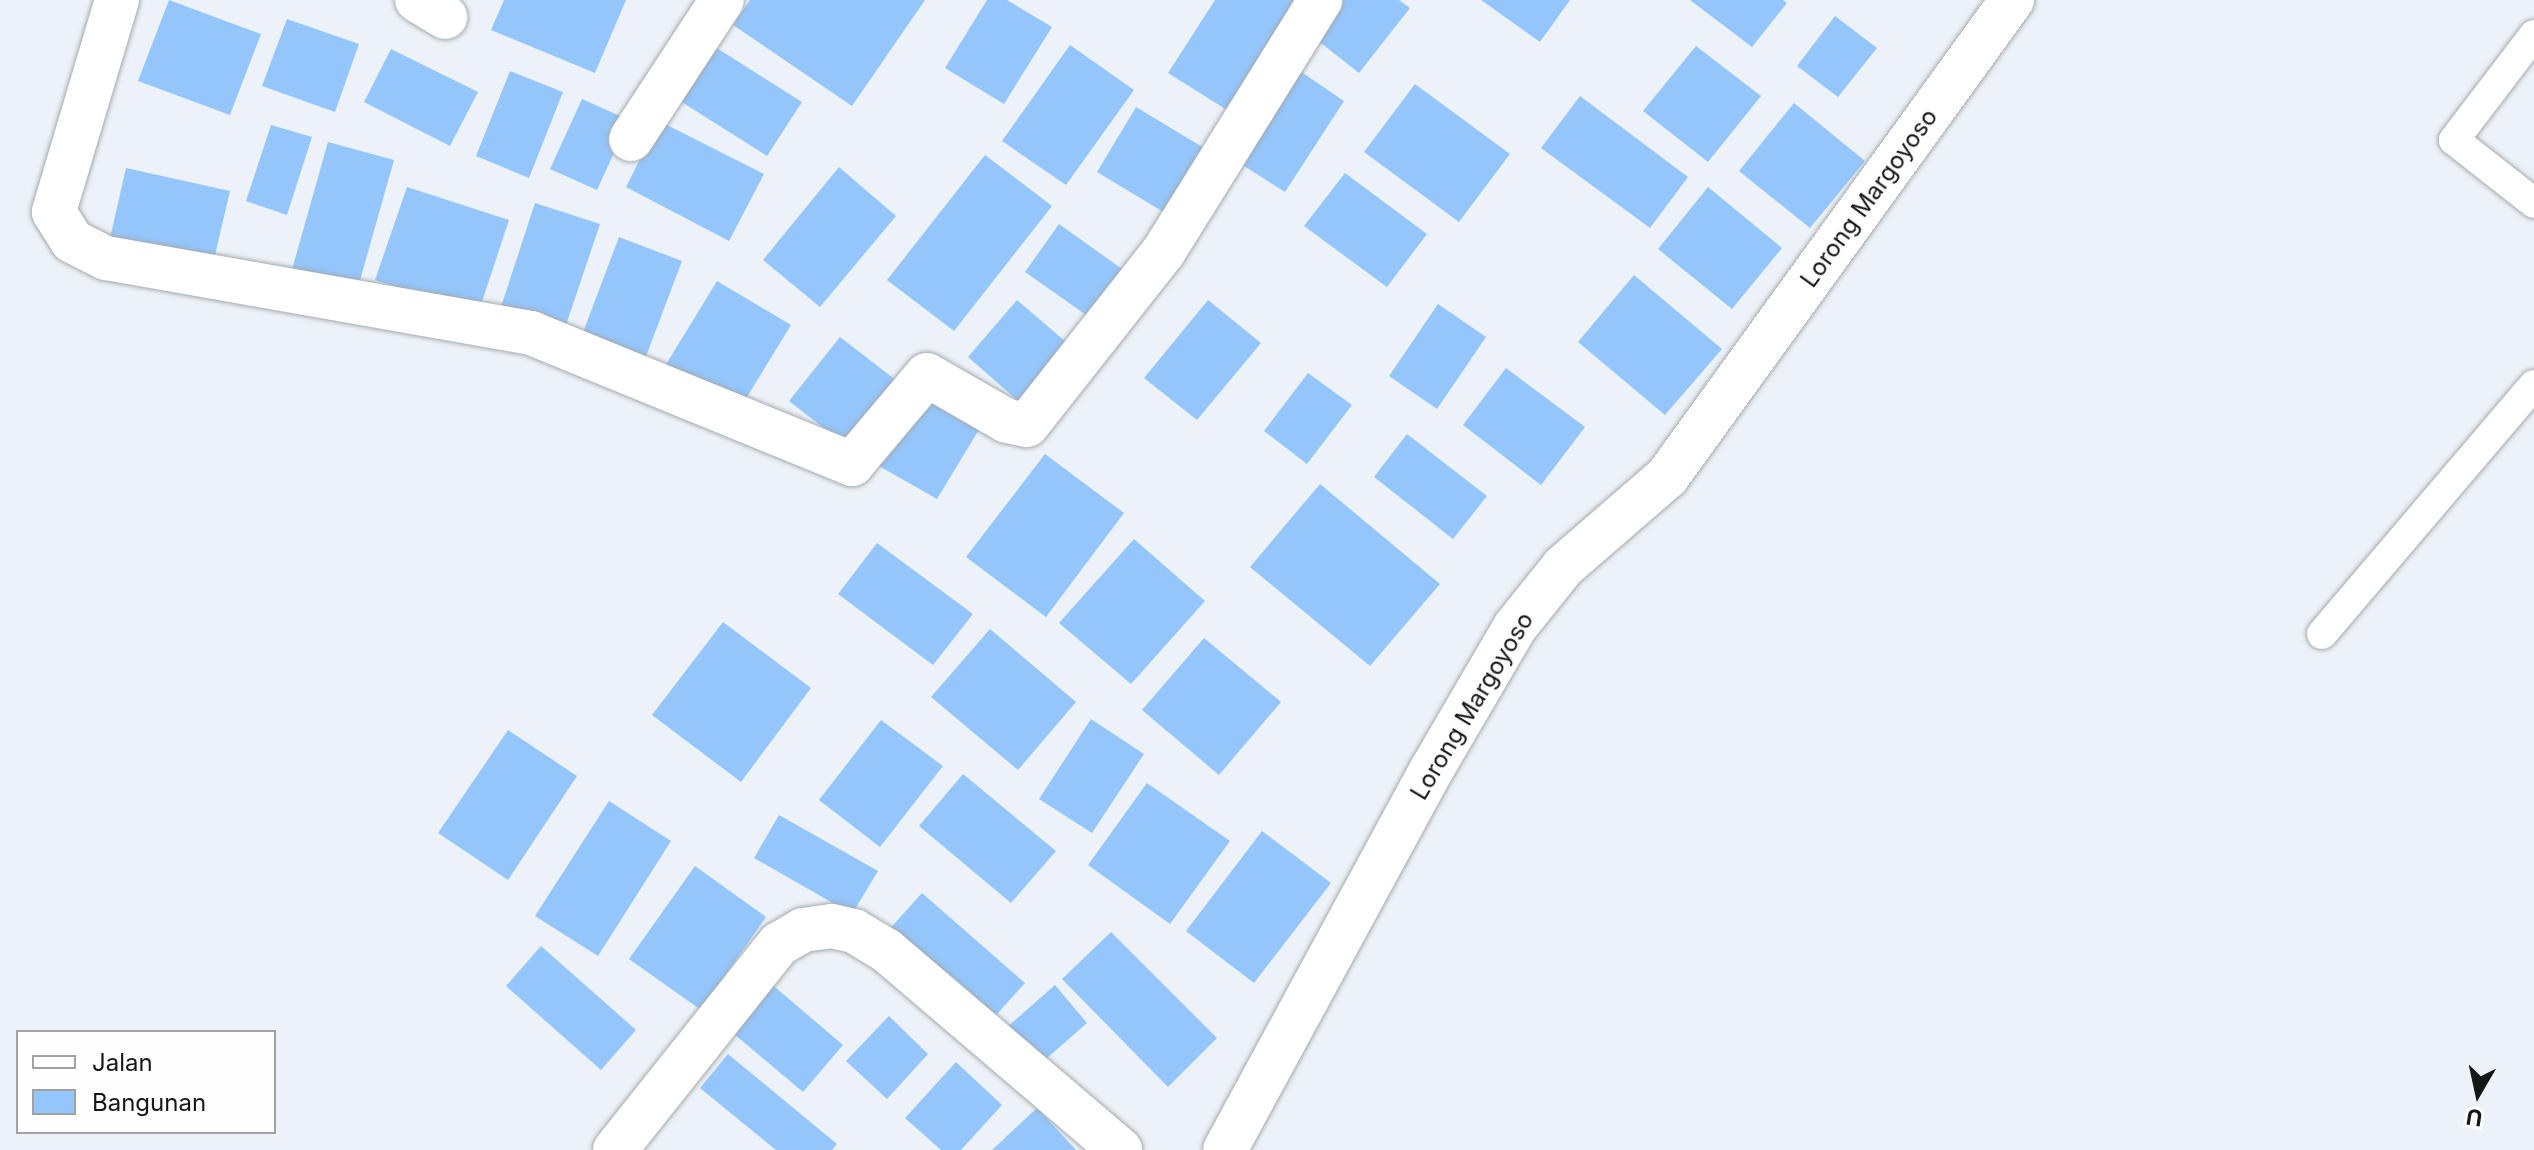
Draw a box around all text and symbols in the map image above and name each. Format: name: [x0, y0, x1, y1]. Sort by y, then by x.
street label: Lorong Margoyoso: [1795, 103, 1943, 293]
street label: Lorong Margoyoso: [1405, 607, 1539, 805]
legend: [16, 1030, 276, 1134]
text: Jalan: [92, 1048, 153, 1077]
north arrow: [2438, 1054, 2518, 1134]
text: Bangunan: [92, 1088, 206, 1117]
text: U: [2464, 1104, 2484, 1132]

